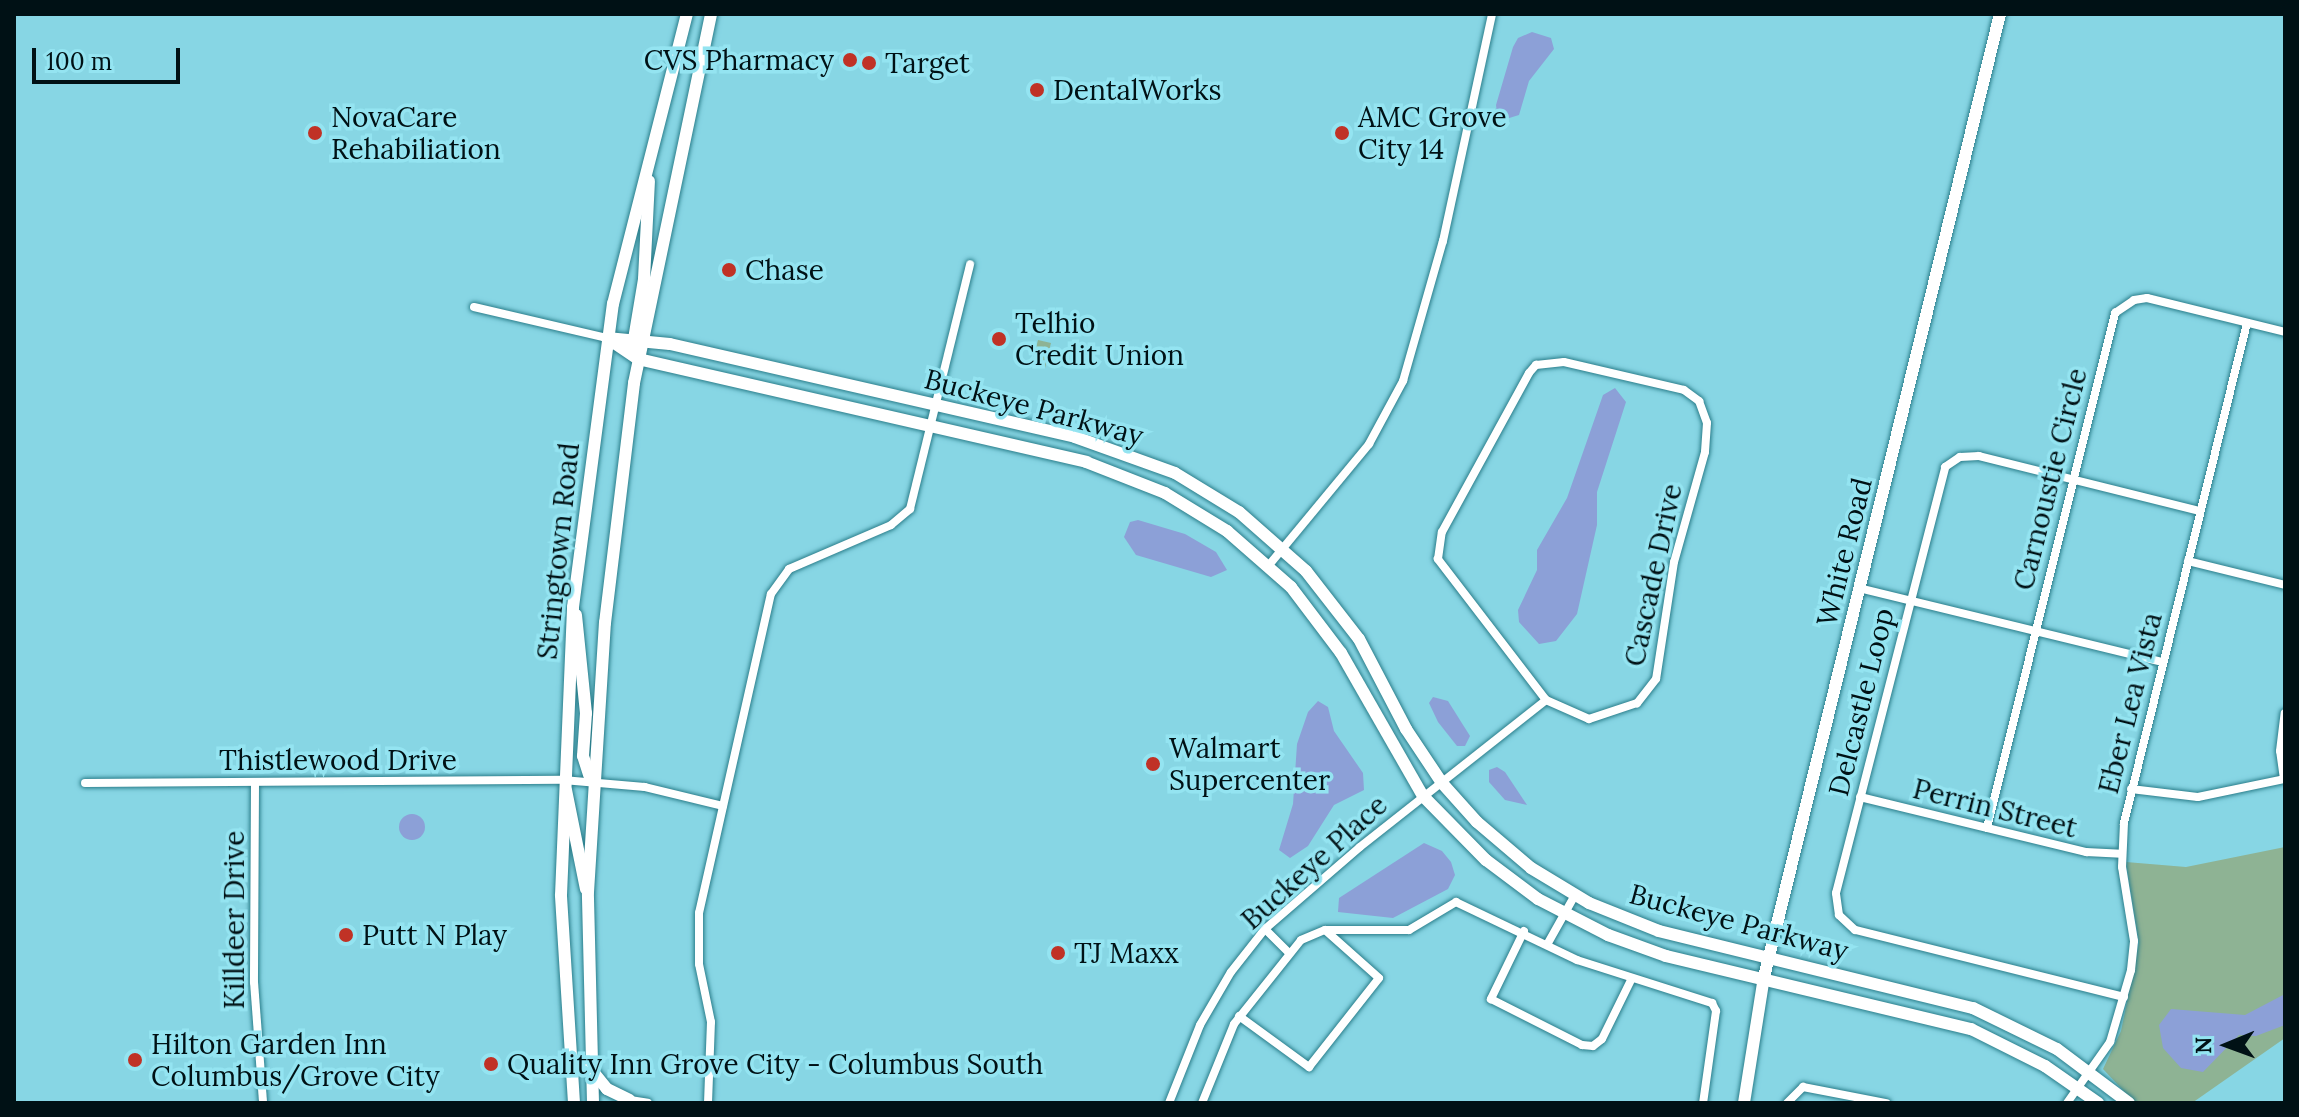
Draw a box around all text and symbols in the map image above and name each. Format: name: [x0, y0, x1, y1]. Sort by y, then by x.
scale bar: [36, 32, 184, 82]
place label: CVS Pharmacy: [644, 43, 834, 77]
text: 100 m: [46, 46, 112, 77]
place label: Target: [885, 46, 970, 80]
marker: CVS Pharmacy: [841, 51, 859, 69]
marker: Target: [860, 54, 878, 72]
place label: DentalWorks: [1053, 73, 1222, 107]
marker: DentalWorks: [1028, 81, 1046, 99]
place label: NovaCare Rehabiliation: [331, 100, 501, 166]
place label: AMC Grove City 14: [1358, 100, 1507, 166]
marker: NovaCare Rehabiliation: [306, 124, 324, 142]
marker: AMC Grove City 14: [1333, 124, 1351, 142]
place label: Chase: [745, 253, 824, 287]
marker: Chase: [720, 261, 738, 279]
place label: Telhio Credit Union: [1015, 306, 1184, 372]
marker: Telhio Credit Union: [990, 330, 1008, 348]
street label: Buckeye Parkway: [921, 362, 1147, 452]
street label: Carnoustie Circle: [2006, 365, 2094, 593]
street label: Stringtown Road: [530, 441, 586, 661]
street label: White Road: [1809, 474, 1879, 630]
street label: Cascade Drive: [1617, 481, 1689, 669]
street label: Delcastle Loop: [1821, 605, 1901, 799]
street label: Eber Lea Vista: [2091, 609, 2169, 797]
place label: Walmart Supercenter: [1169, 731, 1330, 797]
street label: Thistlewood Drive: [219, 743, 457, 777]
marker: Walmart Supercenter: [1144, 755, 1162, 773]
street label: Perrin Street: [1910, 771, 2080, 845]
street label: Buckeye Place: [1234, 788, 1394, 936]
street label: Killdeer Drive: [217, 831, 251, 1009]
street label: Buckeye Parkway: [1626, 877, 1852, 967]
place label: Putt N Play: [362, 918, 507, 952]
marker: Putt N Play: [337, 926, 355, 944]
place label: TJ Maxx: [1074, 936, 1179, 970]
marker: TJ Maxx: [1049, 944, 1067, 962]
north arrow: [2187, 1005, 2267, 1085]
place label: Hilton Garden Inn Columbus/Grove City: [151, 1027, 440, 1093]
text: N: [2189, 1037, 2217, 1054]
place label: Quality Inn Grove City - Columbus South: [507, 1047, 1043, 1081]
marker: Hilton Garden Inn Columbus/Grove City: [126, 1051, 144, 1069]
marker: Quality Inn Grove City - Columbus South: [482, 1055, 500, 1073]

